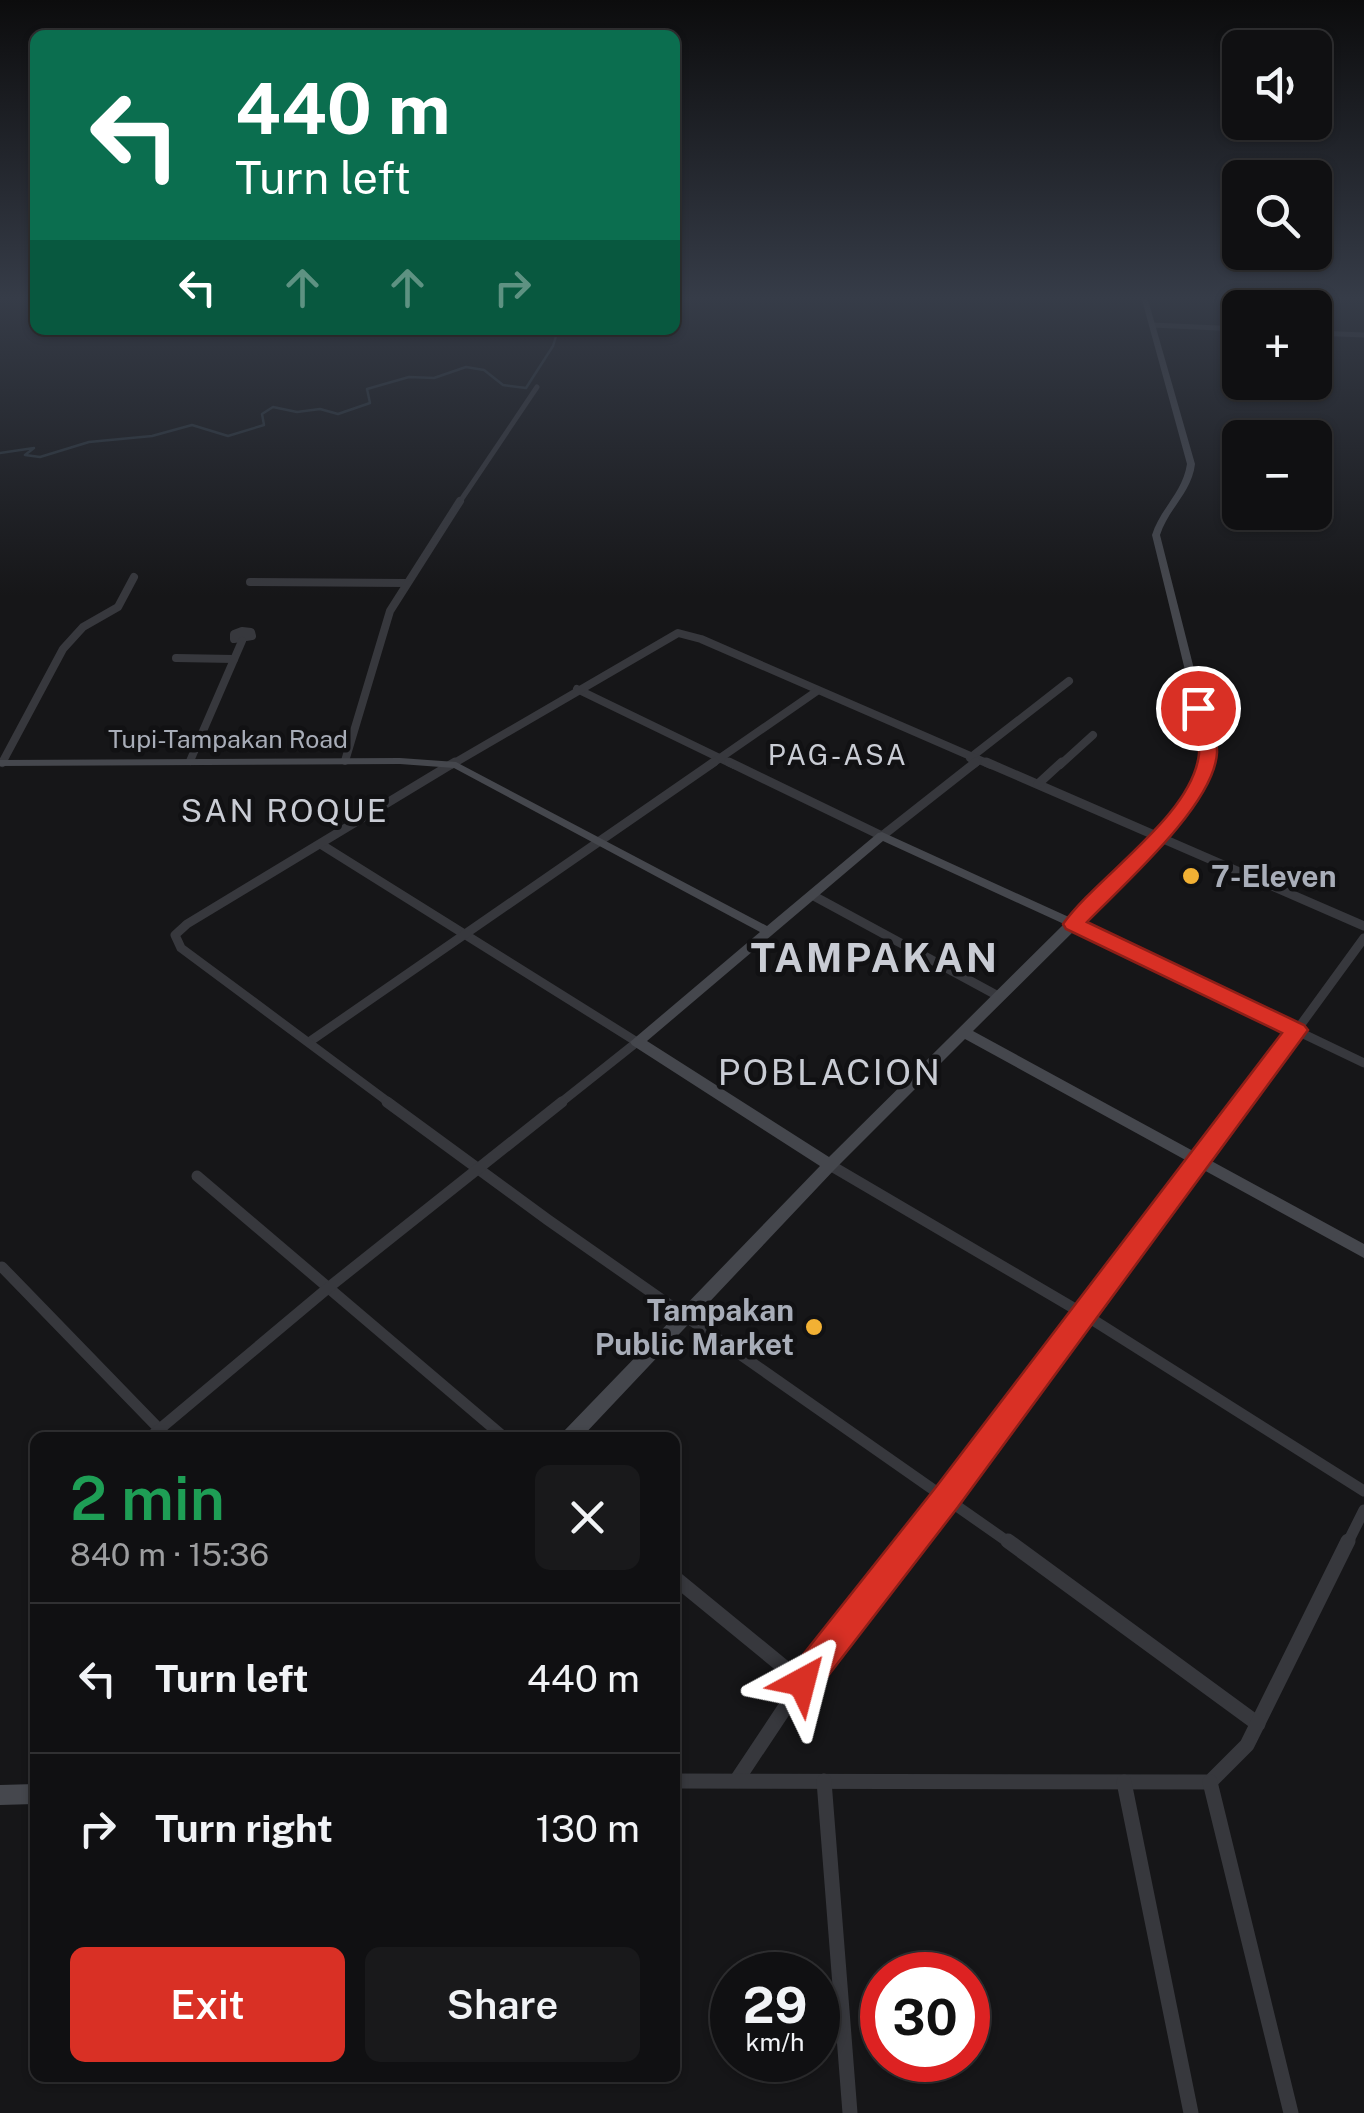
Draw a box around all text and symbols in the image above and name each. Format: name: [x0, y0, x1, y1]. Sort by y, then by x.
map controls: [1222, 30, 1332, 530]
button: sound: [1222, 30, 1332, 140]
text: 440 m: [235, 67, 450, 150]
icon: left: [70, 70, 200, 200]
text: Turn left: [235, 151, 411, 204]
button: search: [1222, 160, 1332, 270]
icon: left: [170, 260, 225, 315]
icon: ahead: [275, 260, 330, 315]
icon: ahead: [380, 260, 435, 315]
icon: right: [485, 260, 540, 315]
button: +: [1222, 290, 1332, 400]
button: −: [1222, 420, 1332, 530]
pin: [1156, 666, 1241, 751]
icon: arrive: [1171, 681, 1226, 736]
street label: Tupi-Tampakan Road: [108, 724, 348, 754]
district label: PAG-ASA: [768, 738, 908, 771]
district label: SAN ROQUE: [181, 792, 389, 829]
place label: 7-Eleven: [1211, 858, 1336, 894]
marker: 7-Eleven: [1180, 865, 1202, 887]
district label: TAMPAKAN: [750, 934, 1000, 981]
district label: POBLACION: [718, 1052, 942, 1093]
place label: Tampakan Public Market: [595, 1292, 794, 1362]
marker: Tampakan Public Market: [803, 1316, 825, 1338]
text: 2 min: [70, 1463, 225, 1534]
button: close: [535, 1465, 640, 1570]
text: 840 m · 15:36: [70, 1536, 269, 1573]
position arrow: [750, 1630, 854, 1734]
icon: left: [70, 1651, 125, 1706]
text: Turn left: [155, 1656, 309, 1701]
text: 440 m: [527, 1656, 640, 1701]
icon: right: [70, 1801, 125, 1856]
text: Turn right: [155, 1806, 333, 1851]
text: 130 m: [535, 1806, 640, 1851]
button: Exit: [70, 1947, 345, 2062]
button: Share: [365, 1947, 640, 2062]
speed limit sign: 30: [860, 1952, 990, 2082]
text: 29: [743, 1975, 807, 2034]
text: km/h: [746, 2027, 804, 2057]

